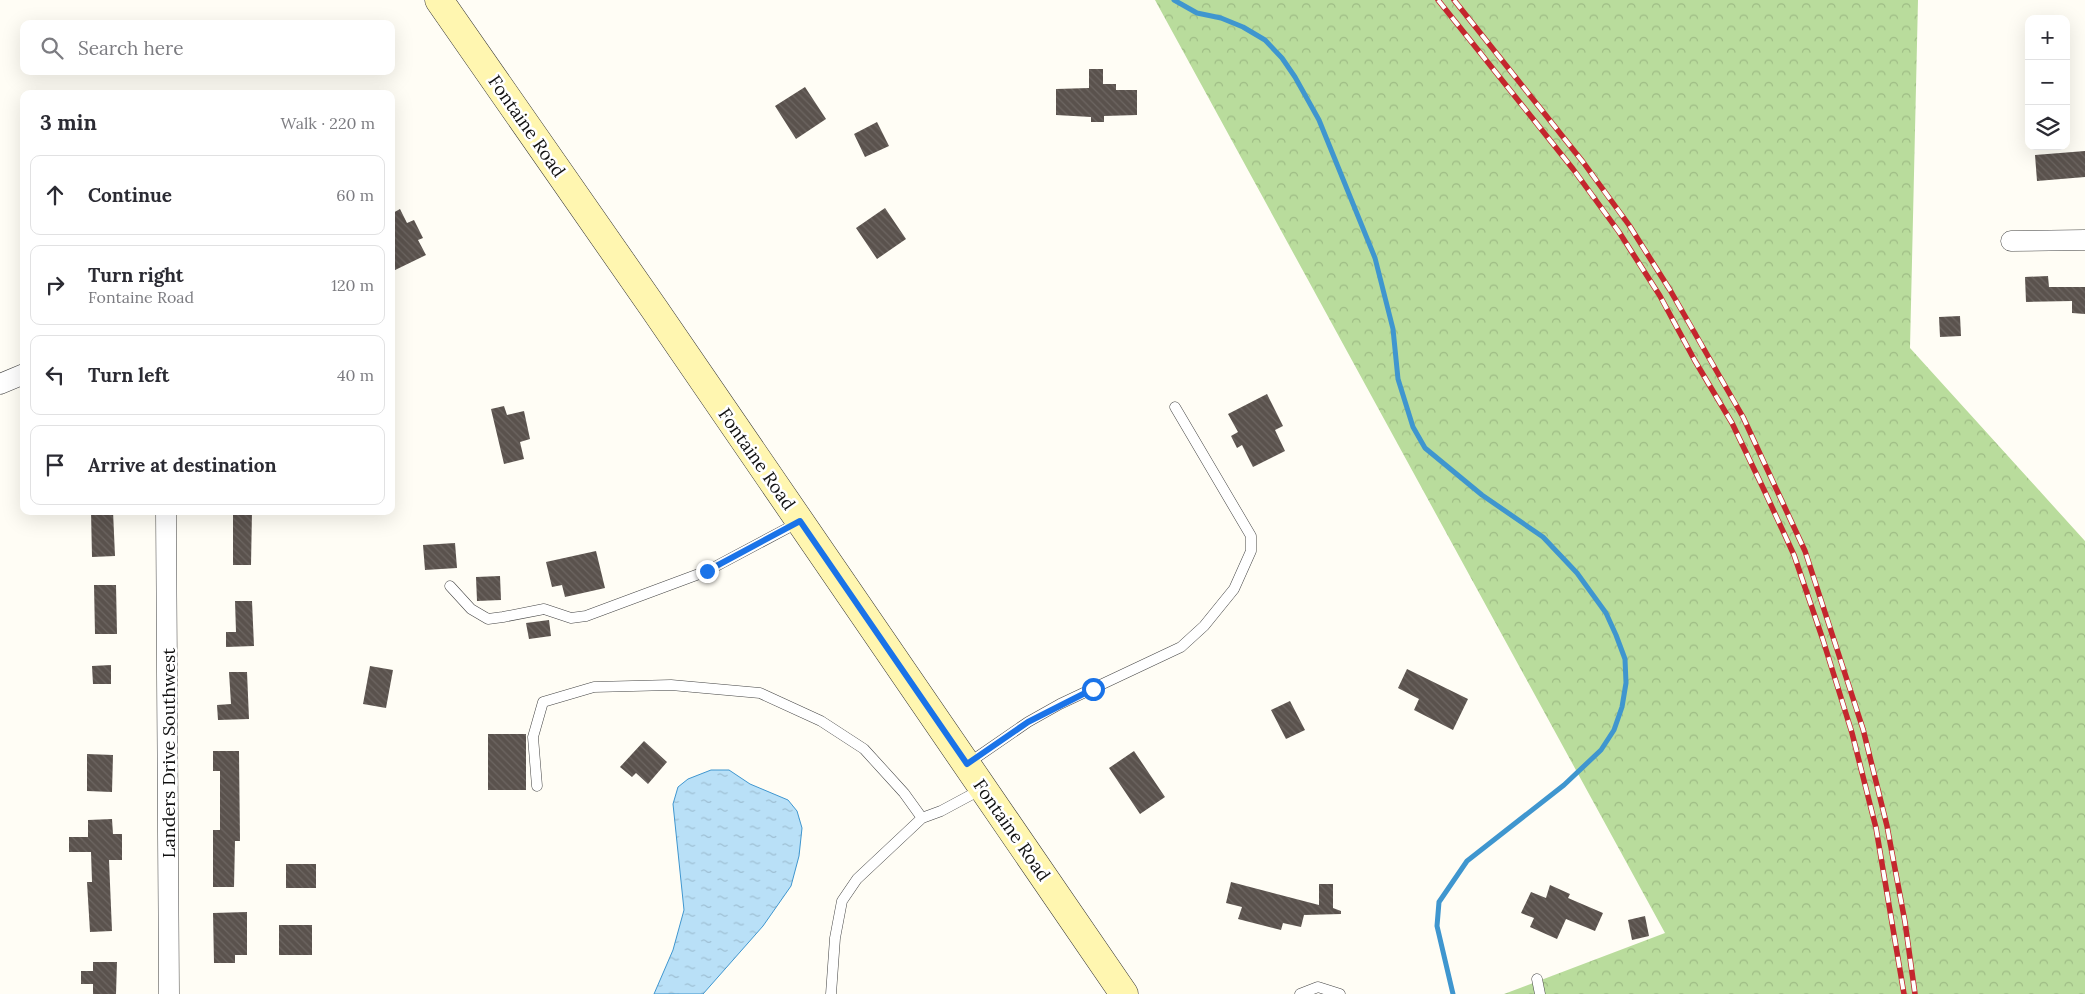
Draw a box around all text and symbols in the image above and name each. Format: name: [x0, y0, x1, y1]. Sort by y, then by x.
map controls: [2025, 15, 2070, 150]
button: +: [2025, 15, 2070, 60]
search box: [20, 20, 395, 75]
icon: search: [38, 34, 66, 62]
text: Search here: [78, 36, 184, 60]
button: −: [2025, 60, 2070, 105]
street label: Fontaine Road: [483, 71, 571, 182]
button: layers: [2025, 105, 2070, 150]
text: 3 min: [40, 109, 97, 136]
text: Walk · 220 m: [280, 113, 375, 133]
icon: ahead: [41, 181, 69, 209]
text: Continue: [88, 183, 172, 207]
text: 60 m: [336, 185, 374, 205]
text: Turn right: [88, 263, 184, 287]
icon: right: [41, 271, 69, 299]
text: 120 m: [331, 275, 374, 295]
text: Fontaine Road: [88, 287, 194, 307]
icon: left: [41, 361, 69, 389]
text: Turn left: [88, 363, 169, 387]
text: 40 m: [337, 365, 374, 385]
street label: Fontaine Road: [713, 404, 801, 515]
icon: arrive: [41, 451, 69, 479]
text: Arrive at destination: [88, 453, 277, 477]
route end: [696, 560, 719, 583]
street label: Landers Drive Southwest: [157, 648, 180, 858]
route start: [1082, 678, 1105, 701]
street label: Fontaine Road: [968, 775, 1056, 886]

